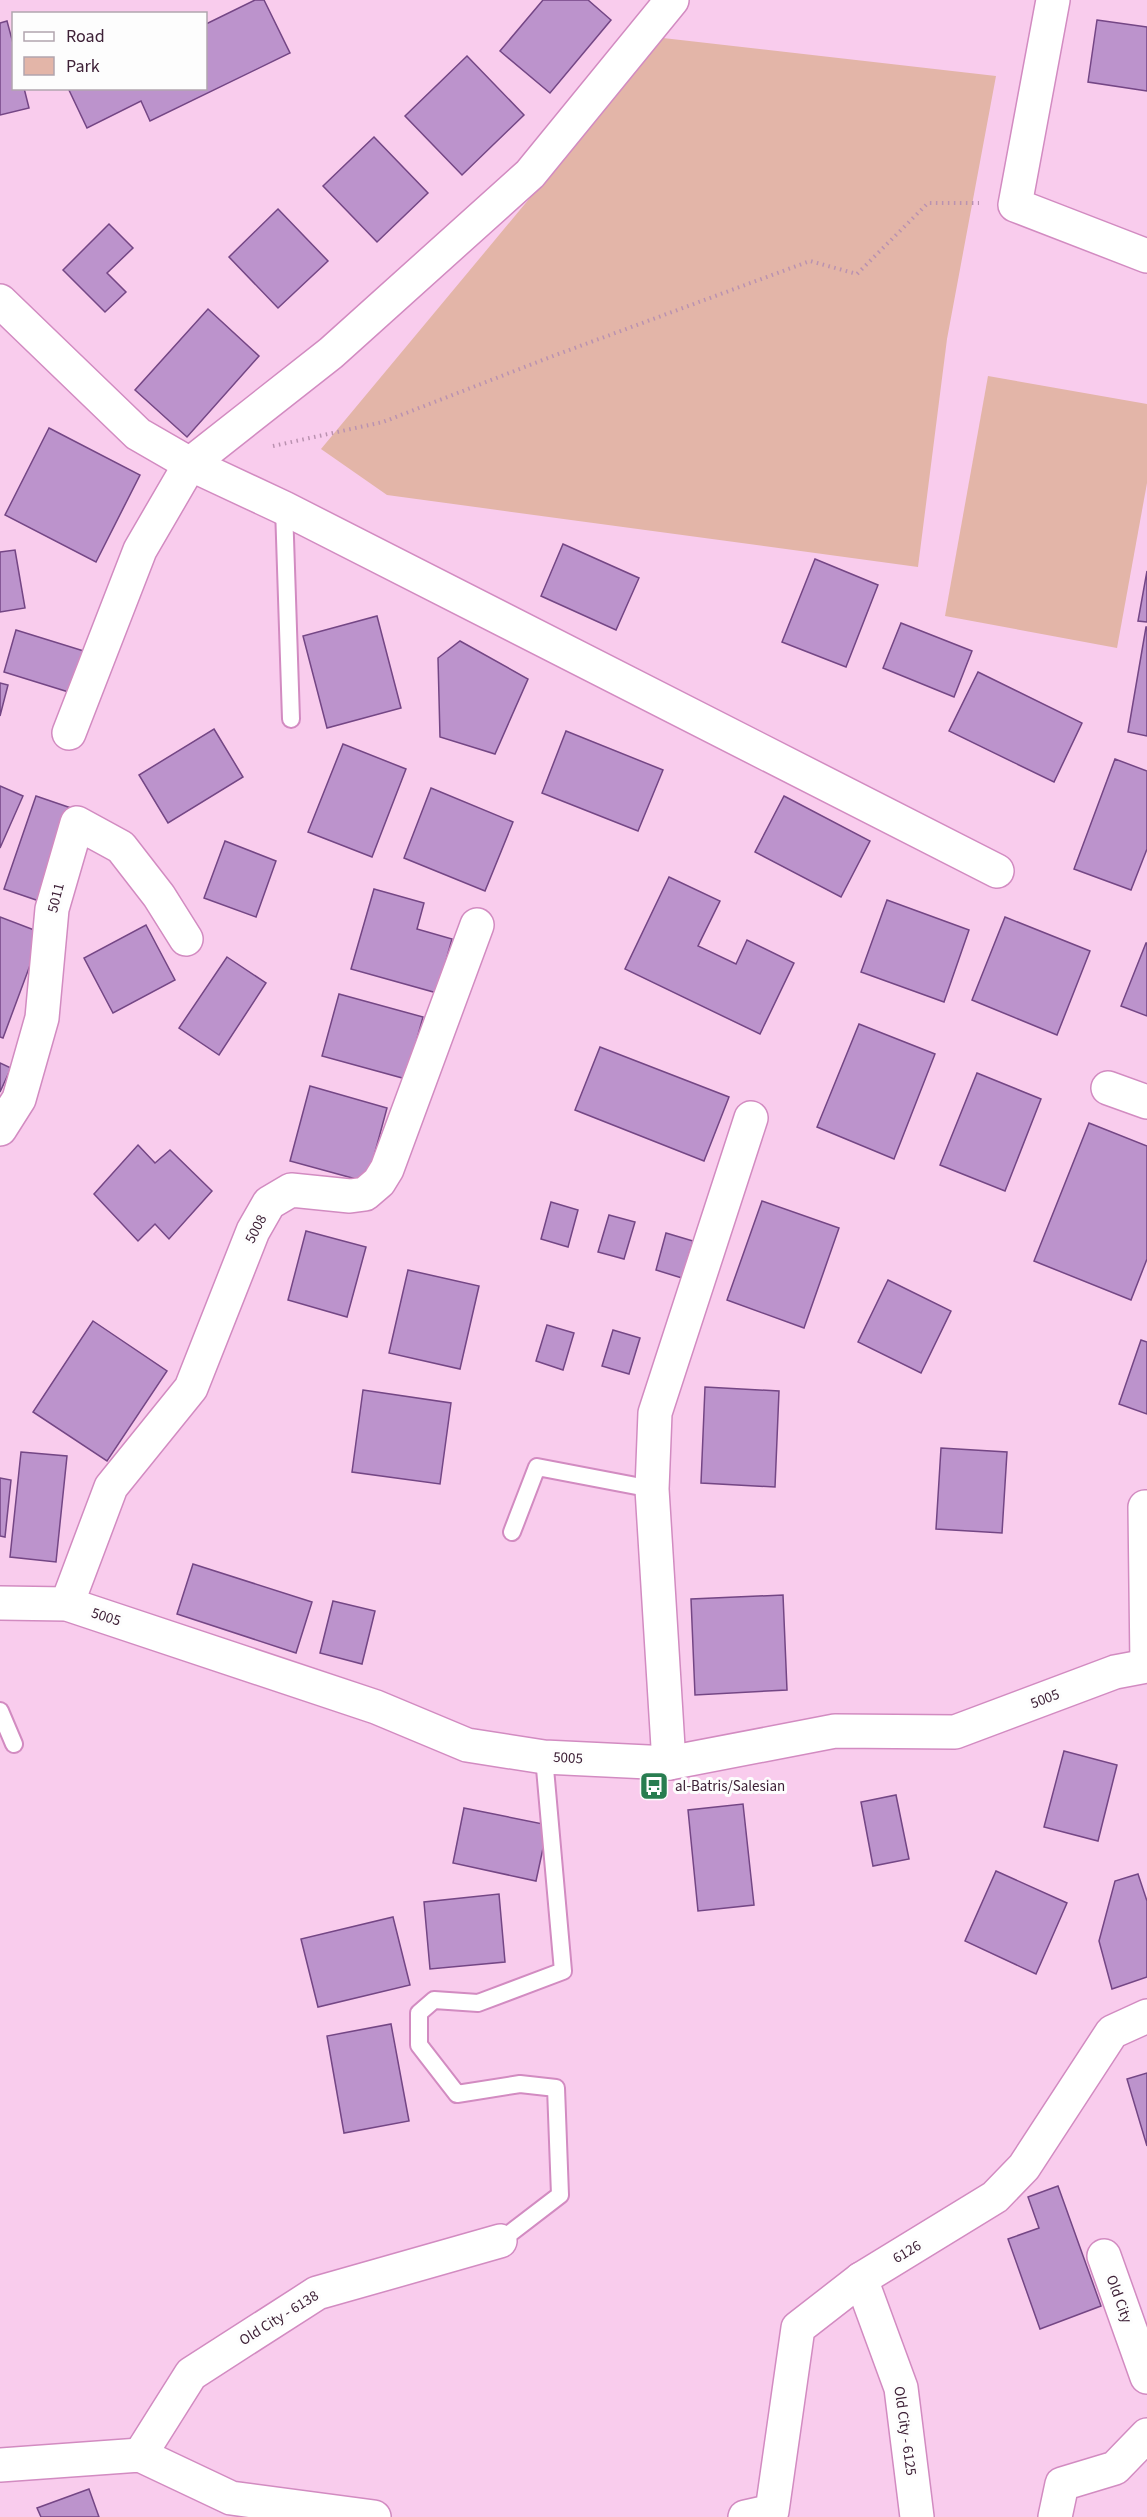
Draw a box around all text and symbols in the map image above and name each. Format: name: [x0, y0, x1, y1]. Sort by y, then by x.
legend: [12, 12, 207, 90]
text: Road: [66, 24, 105, 49]
text: Park: [66, 54, 100, 79]
street label: 5011: [42, 881, 70, 915]
street label: 5008: [240, 1211, 272, 1247]
street label: 5005: [89, 1602, 123, 1632]
street label: 5005: [1027, 1684, 1063, 1714]
street label: 5005: [553, 1747, 583, 1769]
bus stop icon: al-Batris/Salesian: [638, 1770, 670, 1802]
place label: al-Batris/Salesian: [675, 1776, 785, 1797]
street label: 6126: [889, 2235, 925, 2269]
street label: Old City: [1101, 2272, 1137, 2326]
street label: Old City - 6138: [235, 2285, 323, 2351]
street label: Old City - 6125: [888, 2385, 922, 2477]

